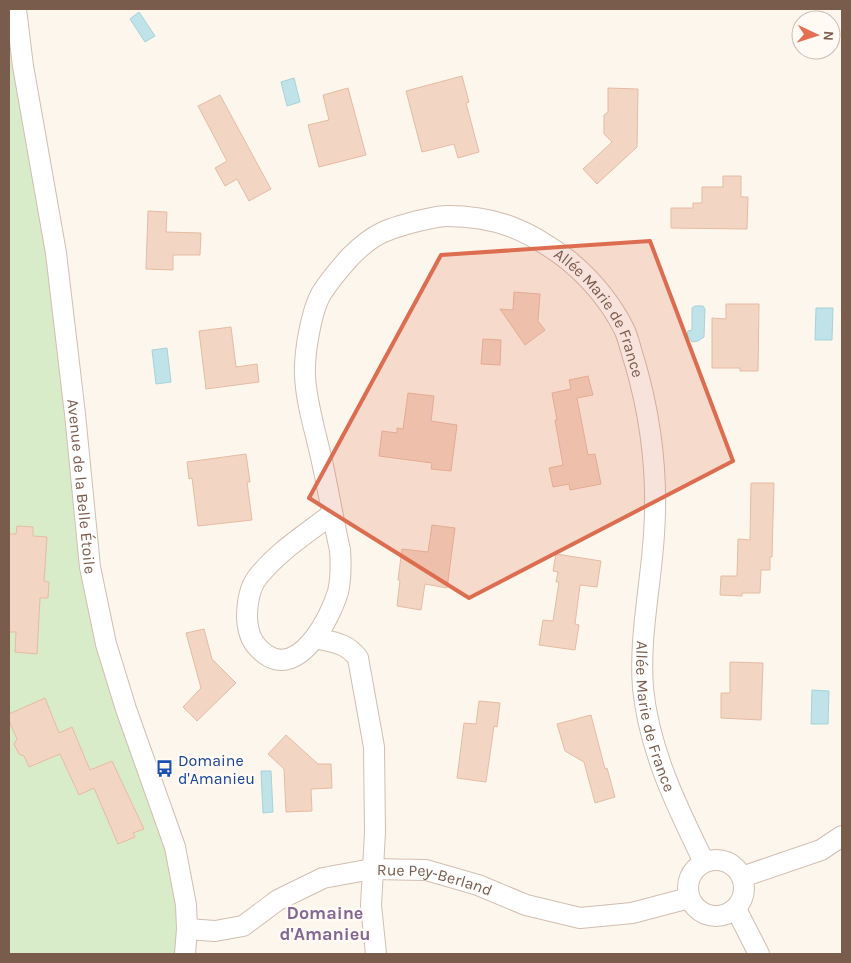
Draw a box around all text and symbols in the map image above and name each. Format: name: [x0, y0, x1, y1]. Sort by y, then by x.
north arrow: [791, 10, 841, 60]
text: N: [820, 30, 837, 41]
street label: Allée Marie de France: [550, 244, 648, 379]
street label: Avenue de la Belle Étoile: [63, 398, 100, 576]
street label: Allée Marie de France: [632, 640, 679, 795]
place label: Domaine d'Amanieu: [178, 751, 255, 788]
bus stop icon: Domaine d'Amanieu: [154, 759, 174, 779]
street label: Rue Pey-Berland: [377, 860, 495, 900]
district label: Domaine d'Amanieu: [279, 902, 371, 945]

